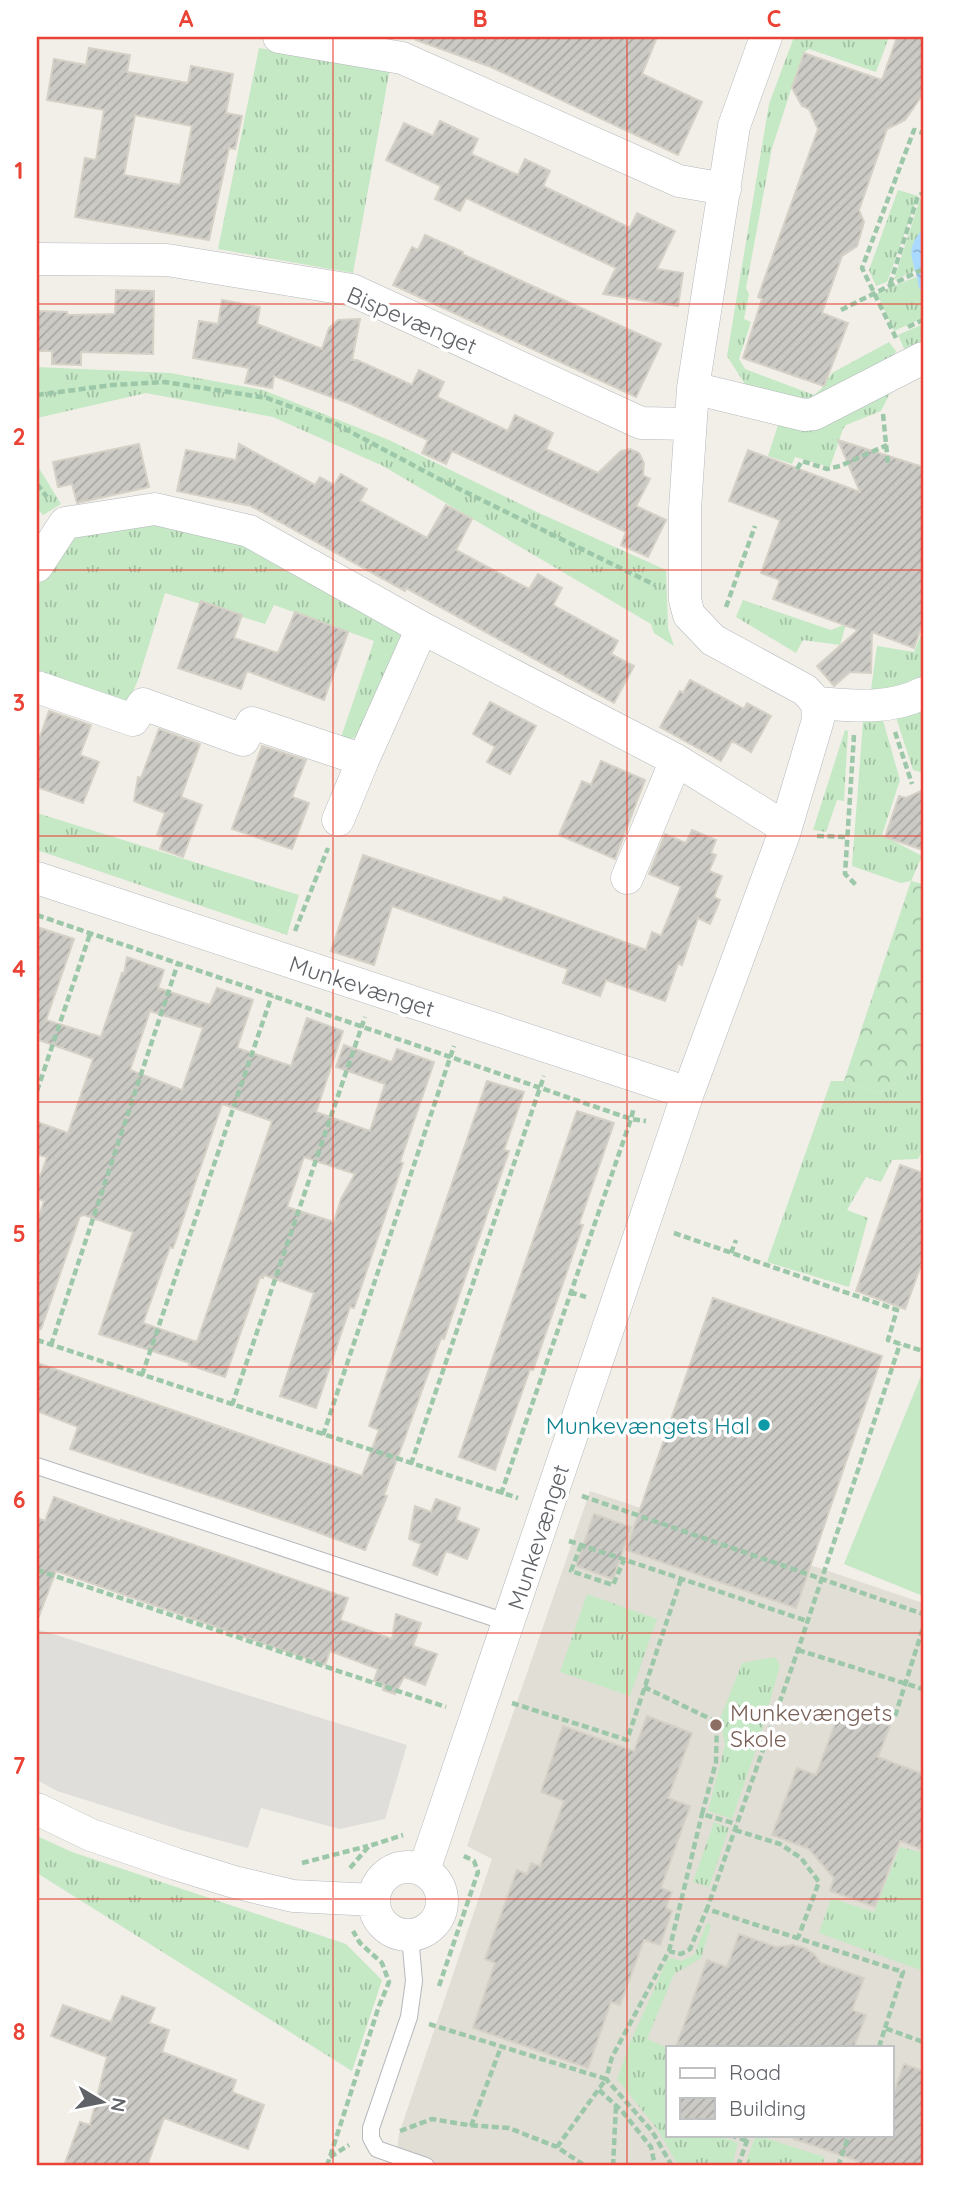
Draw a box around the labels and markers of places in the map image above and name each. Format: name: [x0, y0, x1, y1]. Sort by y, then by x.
place label: Munkevængets Hal: [546, 1411, 750, 1440]
marker: Munkevængets Hal: [756, 1417, 772, 1433]
place label: Munkevængets Skole: [730, 1698, 892, 1753]
marker: Munkevængets Skole: [708, 1717, 724, 1733]

